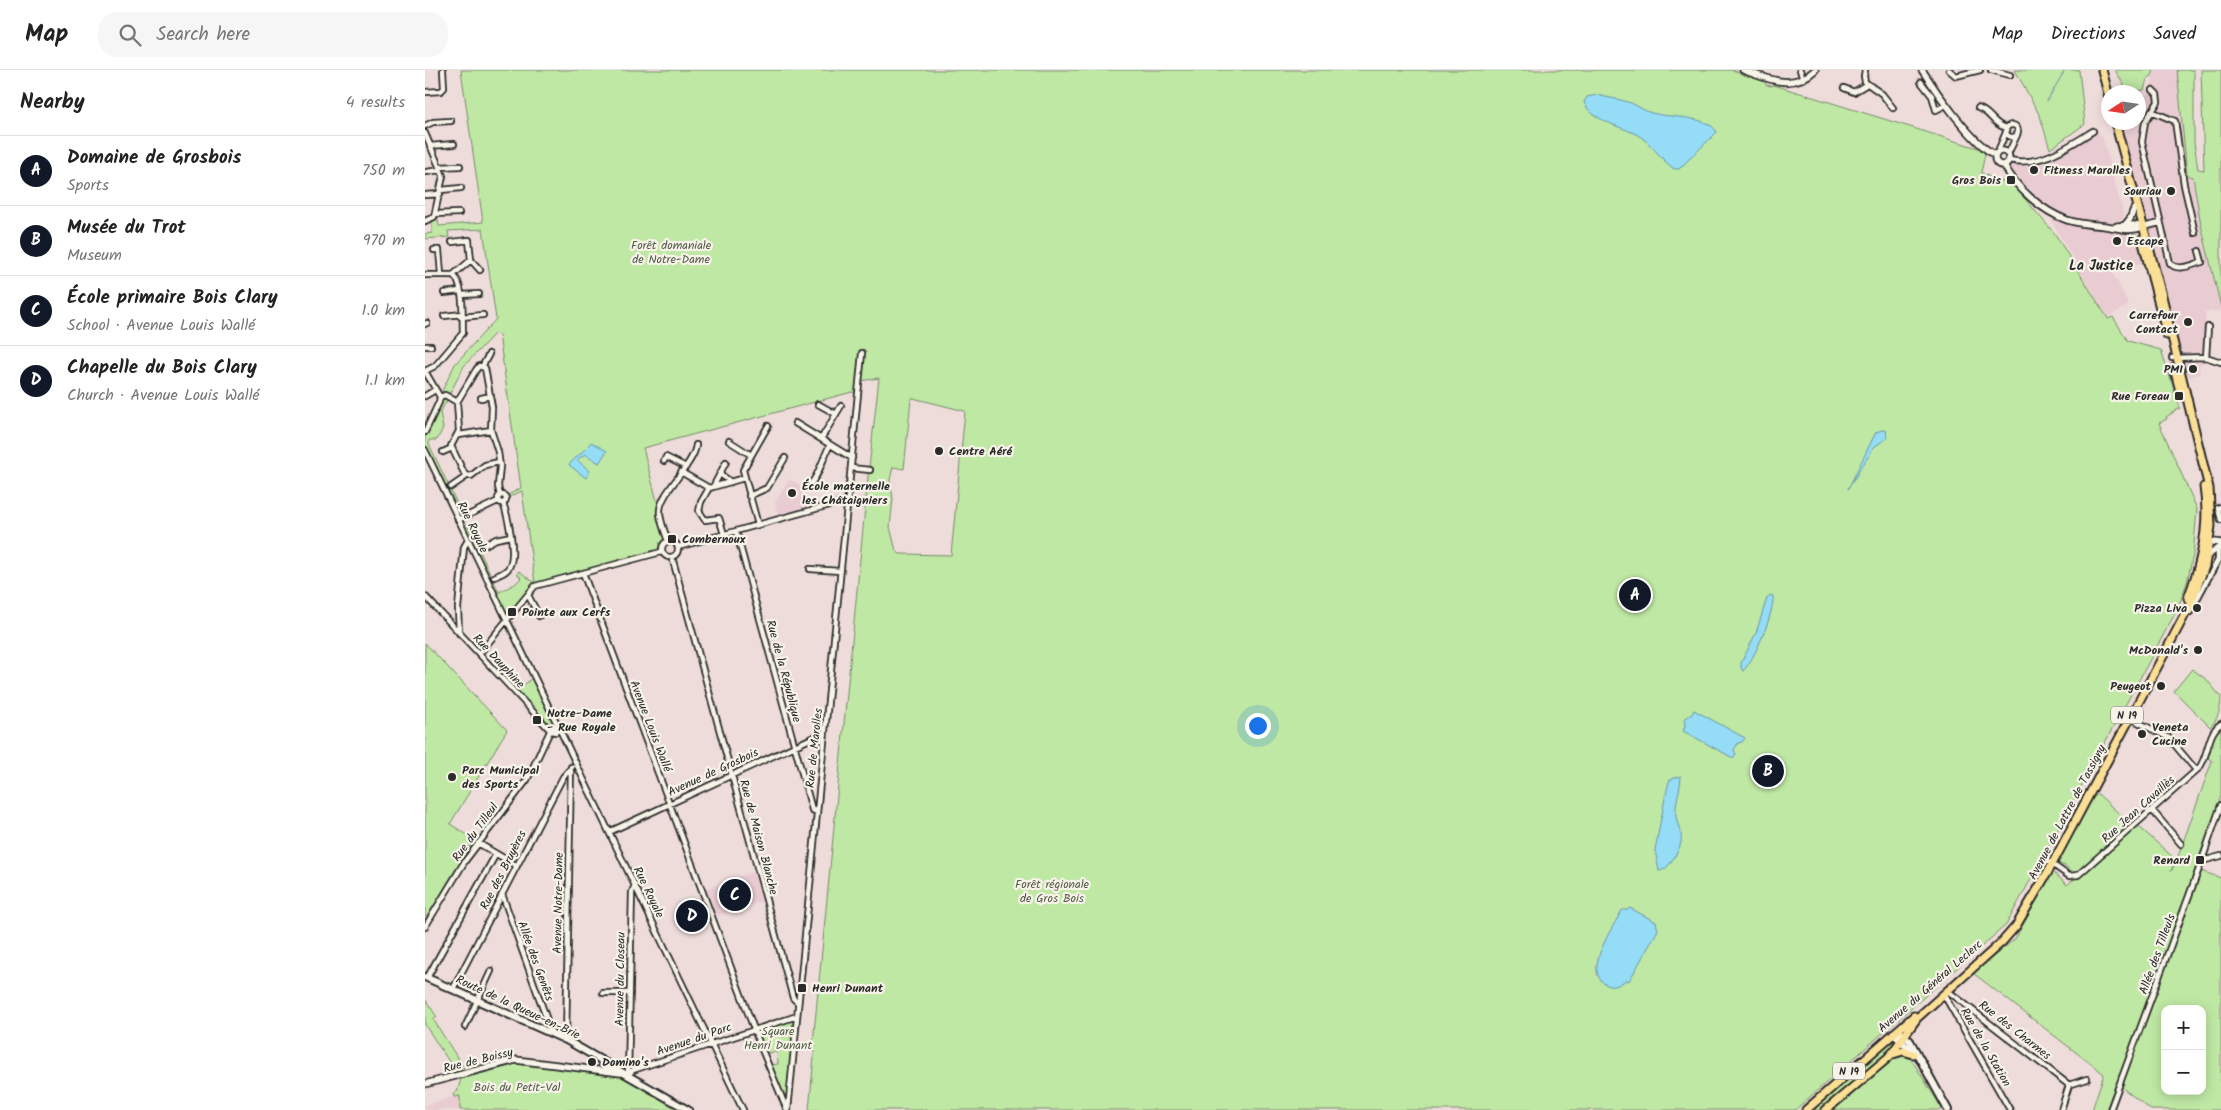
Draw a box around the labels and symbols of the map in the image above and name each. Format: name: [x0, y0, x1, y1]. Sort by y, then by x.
north arrow: [2101, 85, 2146, 130]
place label: Fitness Marolles: [2044, 161, 2131, 180]
marker: Fitness Marolles: [2028, 164, 2040, 176]
place label: Gros Bois: [1952, 171, 2001, 190]
marker: Gros Bois: [2005, 174, 2017, 186]
place label: Souriau: [2124, 182, 2161, 201]
marker: Souriau: [2165, 185, 2177, 197]
place label: Escape: [2127, 232, 2164, 251]
marker: Escape: [2111, 235, 2123, 247]
park label: Forêt domaniale de Notre-Dame: [631, 236, 712, 269]
district label: La Justice: [2069, 255, 2133, 277]
place label: Carrefour Contact: [2129, 306, 2179, 339]
marker: Carrefour Contact: [2182, 316, 2194, 328]
place label: PMI: [2164, 360, 2183, 379]
marker: PMI: [2187, 363, 2199, 375]
place label: Rue Foreau: [2111, 387, 2169, 406]
marker: Rue Foreau: [2173, 390, 2185, 402]
place label: Centre Aéré: [949, 442, 1012, 461]
marker: Centre Aéré: [933, 445, 945, 457]
place label: École maternelle les Châtaigniers: [802, 477, 890, 510]
marker: École maternelle les Châtaigniers: [786, 487, 798, 499]
street label: Rue Royale: [452, 498, 493, 557]
place label: Combernoux: [682, 530, 746, 549]
marker: Combernoux: [666, 533, 678, 545]
pin: A: [1619, 576, 1651, 614]
place label: Pizza Liva: [2134, 599, 2187, 618]
marker: Pizza Liva: [2191, 602, 2203, 614]
place label: Pointe aux Cerfs: [522, 603, 611, 622]
marker: Pointe aux Cerfs: [506, 606, 518, 618]
street label: Rue de la République: [761, 618, 806, 725]
street label: Rue Dauphine: [468, 630, 530, 693]
place label: McDonald's: [2129, 641, 2188, 660]
marker: McDonald's: [2192, 644, 2204, 656]
place label: Peugeot: [2110, 677, 2152, 696]
street label: Avenue Louis Wallé: [624, 678, 677, 775]
marker: Peugeot: [2155, 680, 2167, 692]
place label: Notre-Dame - Rue Royale: [547, 704, 616, 737]
road number: N 19: [2111, 706, 2143, 724]
street label: Rue de Marolles: [801, 707, 828, 789]
your location: [1245, 713, 1271, 739]
marker: Notre-Dame - Rue Royale: [531, 714, 543, 726]
place label: Veneta Cucine: [2152, 718, 2188, 751]
marker: Veneta Cucine: [2136, 728, 2148, 740]
street label: Avenue de Lattre de Tassigny: [2024, 741, 2111, 883]
street label: Avenue de Grosbois: [665, 743, 762, 802]
pin: B: [1752, 752, 1784, 790]
place label: Parc Municipal des Sports: [462, 761, 540, 794]
marker: Parc Municipal des Sports: [446, 771, 458, 783]
street label: Rue Jean Cavaillès: [2097, 771, 2179, 848]
street label: Rue de Maison Blanche: [734, 777, 783, 897]
street label: Rue du Tilleul: [447, 799, 503, 866]
street label: Rue des Bruyères: [475, 827, 532, 913]
street label: Avenue Notre-Dame: [548, 851, 569, 954]
place label: Renard: [2153, 851, 2191, 870]
marker: Renard: [2194, 854, 2206, 866]
street label: Rue Royale: [628, 863, 669, 922]
park label: Forêt régionale de Gros Bois: [1015, 875, 1090, 908]
pin: C: [719, 876, 751, 914]
pin: D: [676, 897, 708, 935]
street label: Allée des Tilleuls: [2134, 911, 2181, 997]
street label: Allée des Genêts: [512, 918, 559, 1004]
street label: Avenue du Closeau: [610, 932, 631, 1026]
street label: Avenue du Général Leclerc: [1874, 935, 1987, 1037]
street label: Route de la Queue-en-Brie: [452, 970, 584, 1045]
place label: Henri Dunant: [812, 979, 884, 998]
marker: Henri Dunant: [796, 982, 808, 994]
street label: Rue des Charmes: [1974, 996, 2055, 1065]
street label: Rue de la Station: [1955, 1004, 2016, 1090]
street label: Avenue du Parc: [654, 1018, 734, 1061]
park label: Square Henri Dunant: [744, 1022, 812, 1055]
street label: Rue de Boissy: [441, 1043, 515, 1078]
place label: Domino's: [602, 1053, 649, 1072]
marker: Domino's: [586, 1056, 598, 1068]
road number: N 19: [1833, 1062, 1865, 1079]
park label: Bois du Petit-Val: [474, 1078, 561, 1097]

